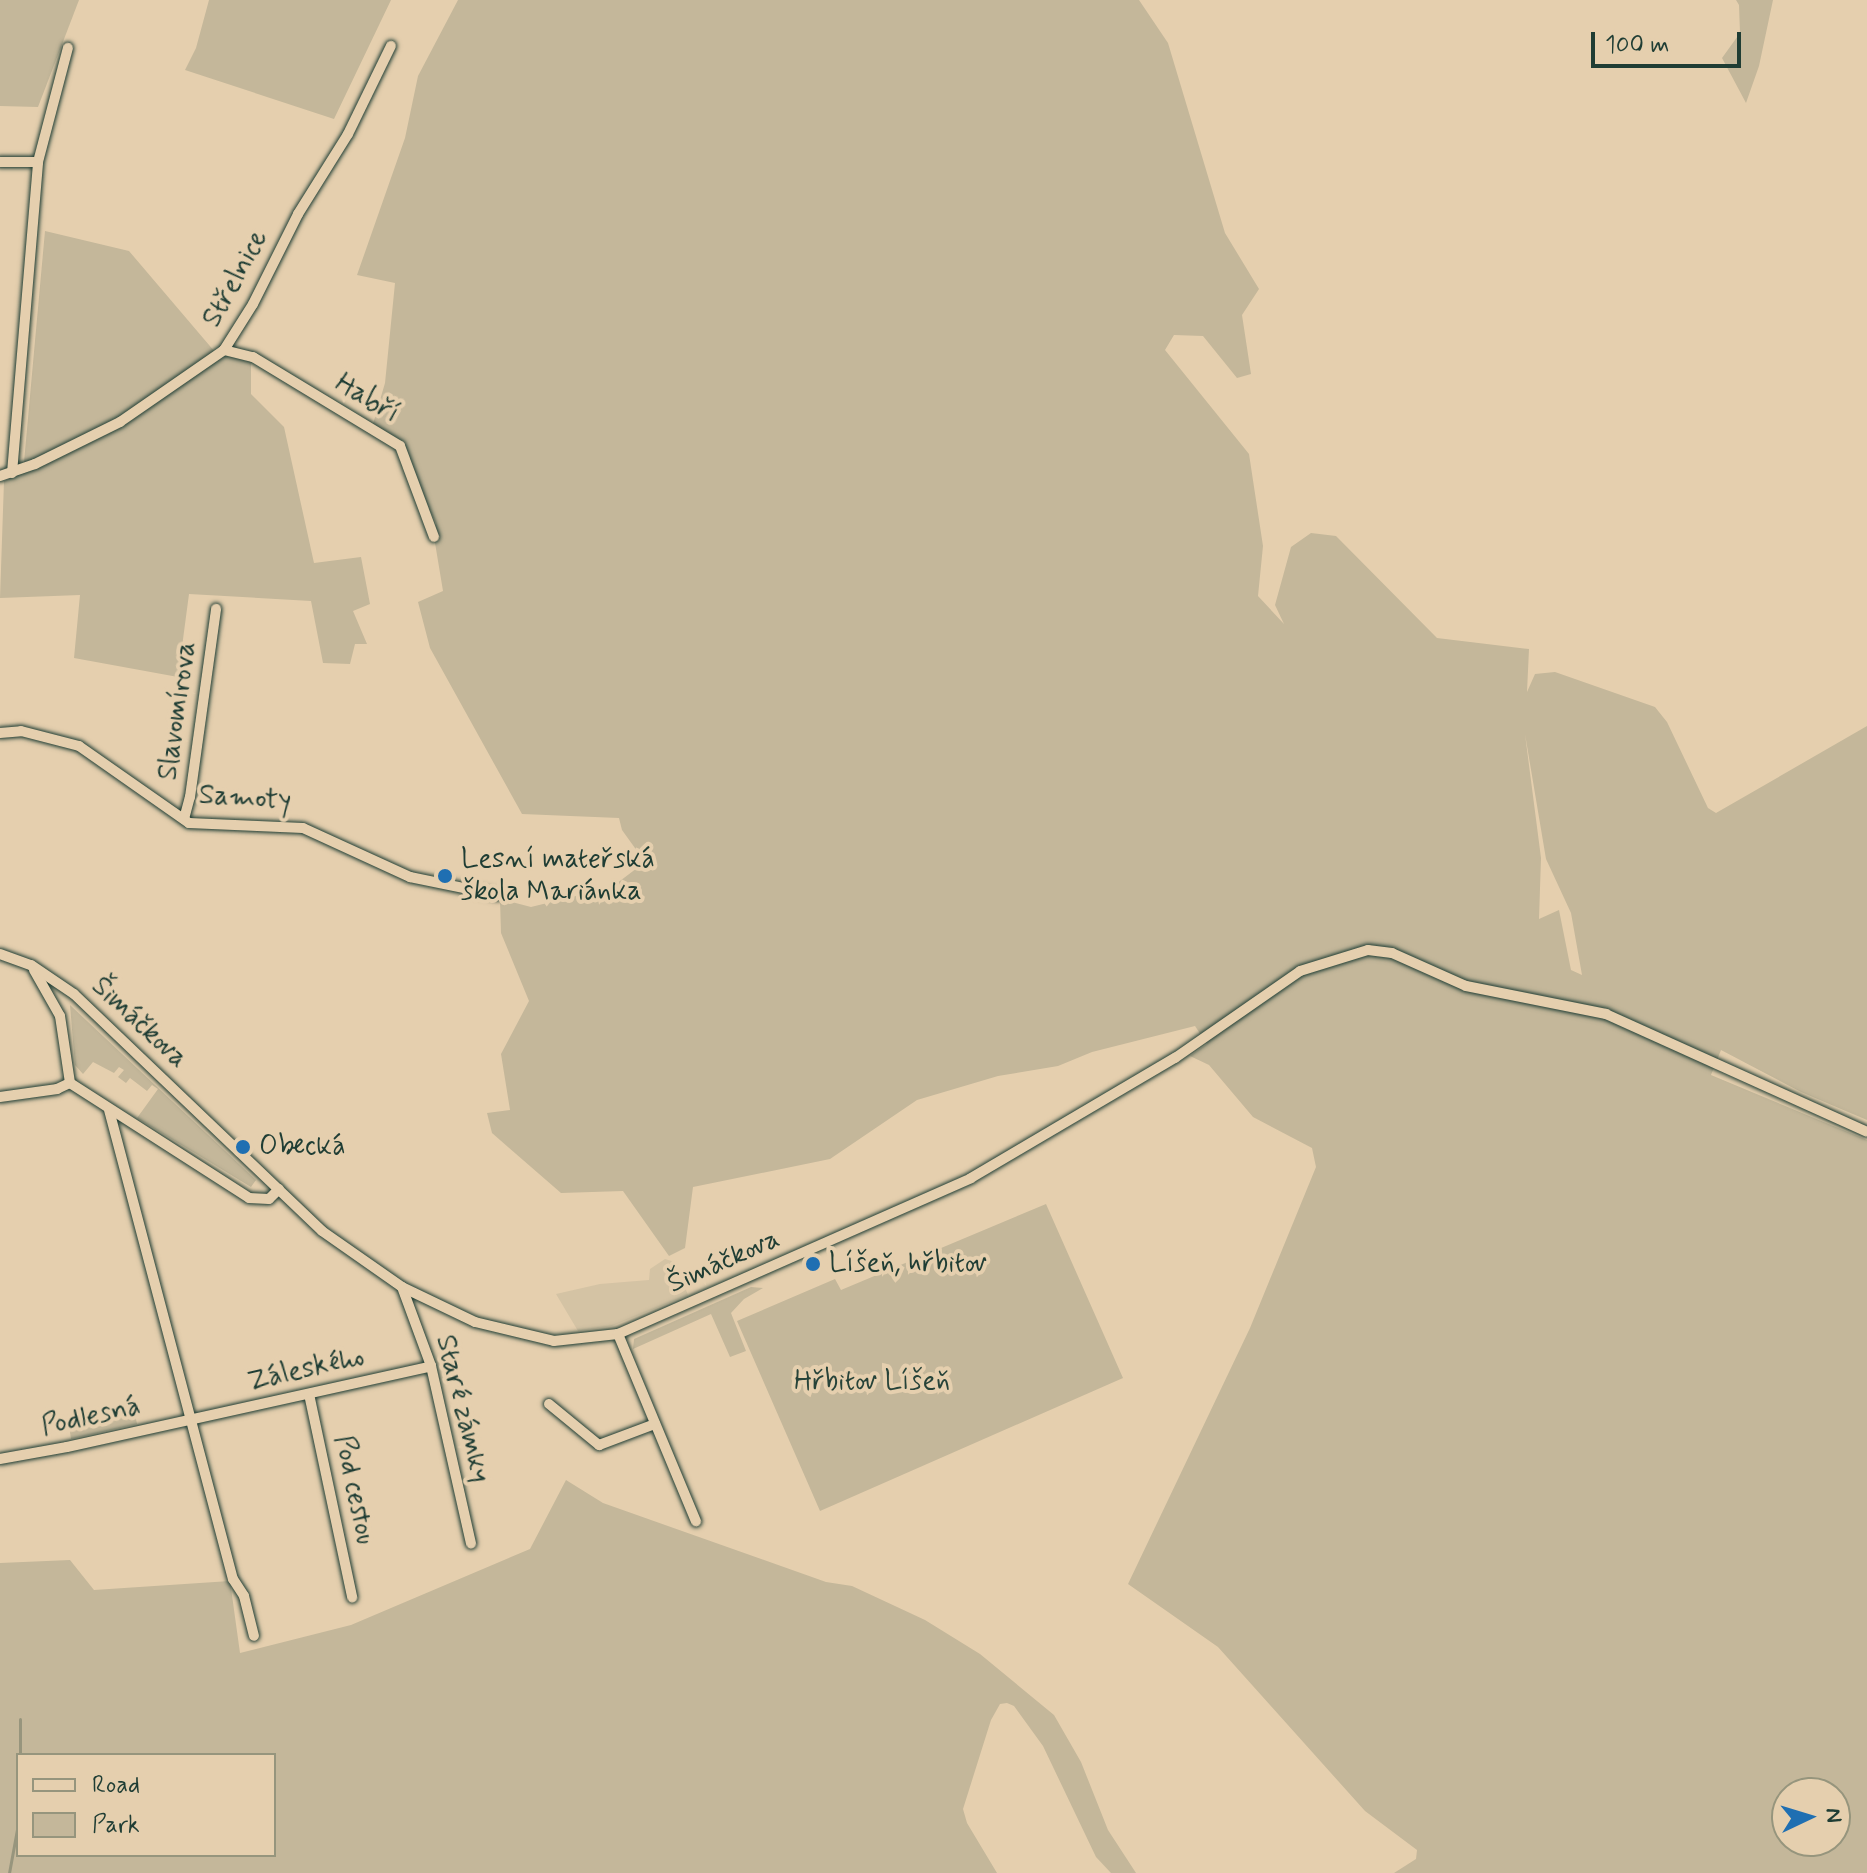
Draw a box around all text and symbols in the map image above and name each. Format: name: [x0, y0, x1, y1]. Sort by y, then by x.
scale bar: [1595, 16, 1745, 66]
text: 100 m: [1605, 30, 1669, 61]
street label: Střelnice: [196, 225, 276, 333]
street label: Habří: [329, 367, 405, 431]
street label: Slavomírova: [152, 640, 204, 782]
street label: Samoty: [198, 779, 292, 819]
place label: Lesní mateřská škola Mariánka: [461, 843, 655, 909]
marker: Lesní mateřská škola Mariánka: [436, 867, 454, 885]
street label: Šimáčkova: [84, 970, 194, 1076]
place label: Obecká: [259, 1130, 345, 1164]
marker: Obecká: [234, 1138, 252, 1156]
street label: Šimáčkova: [663, 1222, 785, 1302]
place label: Líšeň, hřbitov: [829, 1247, 987, 1281]
marker: Líšeň, hřbitov: [804, 1255, 822, 1273]
street label: Staré zámky: [427, 1332, 497, 1486]
street label: Záleského: [244, 1340, 368, 1400]
park label: Hřbitov Líšeň: [794, 1365, 950, 1399]
street label: Podlesná: [38, 1390, 144, 1444]
street label: Pod cestou: [326, 1432, 382, 1548]
legend: [16, 1753, 276, 1857]
text: Road: [92, 1770, 140, 1801]
north arrow: [1771, 1777, 1851, 1857]
text: N: [1818, 1807, 1847, 1824]
text: Park: [92, 1810, 140, 1841]

